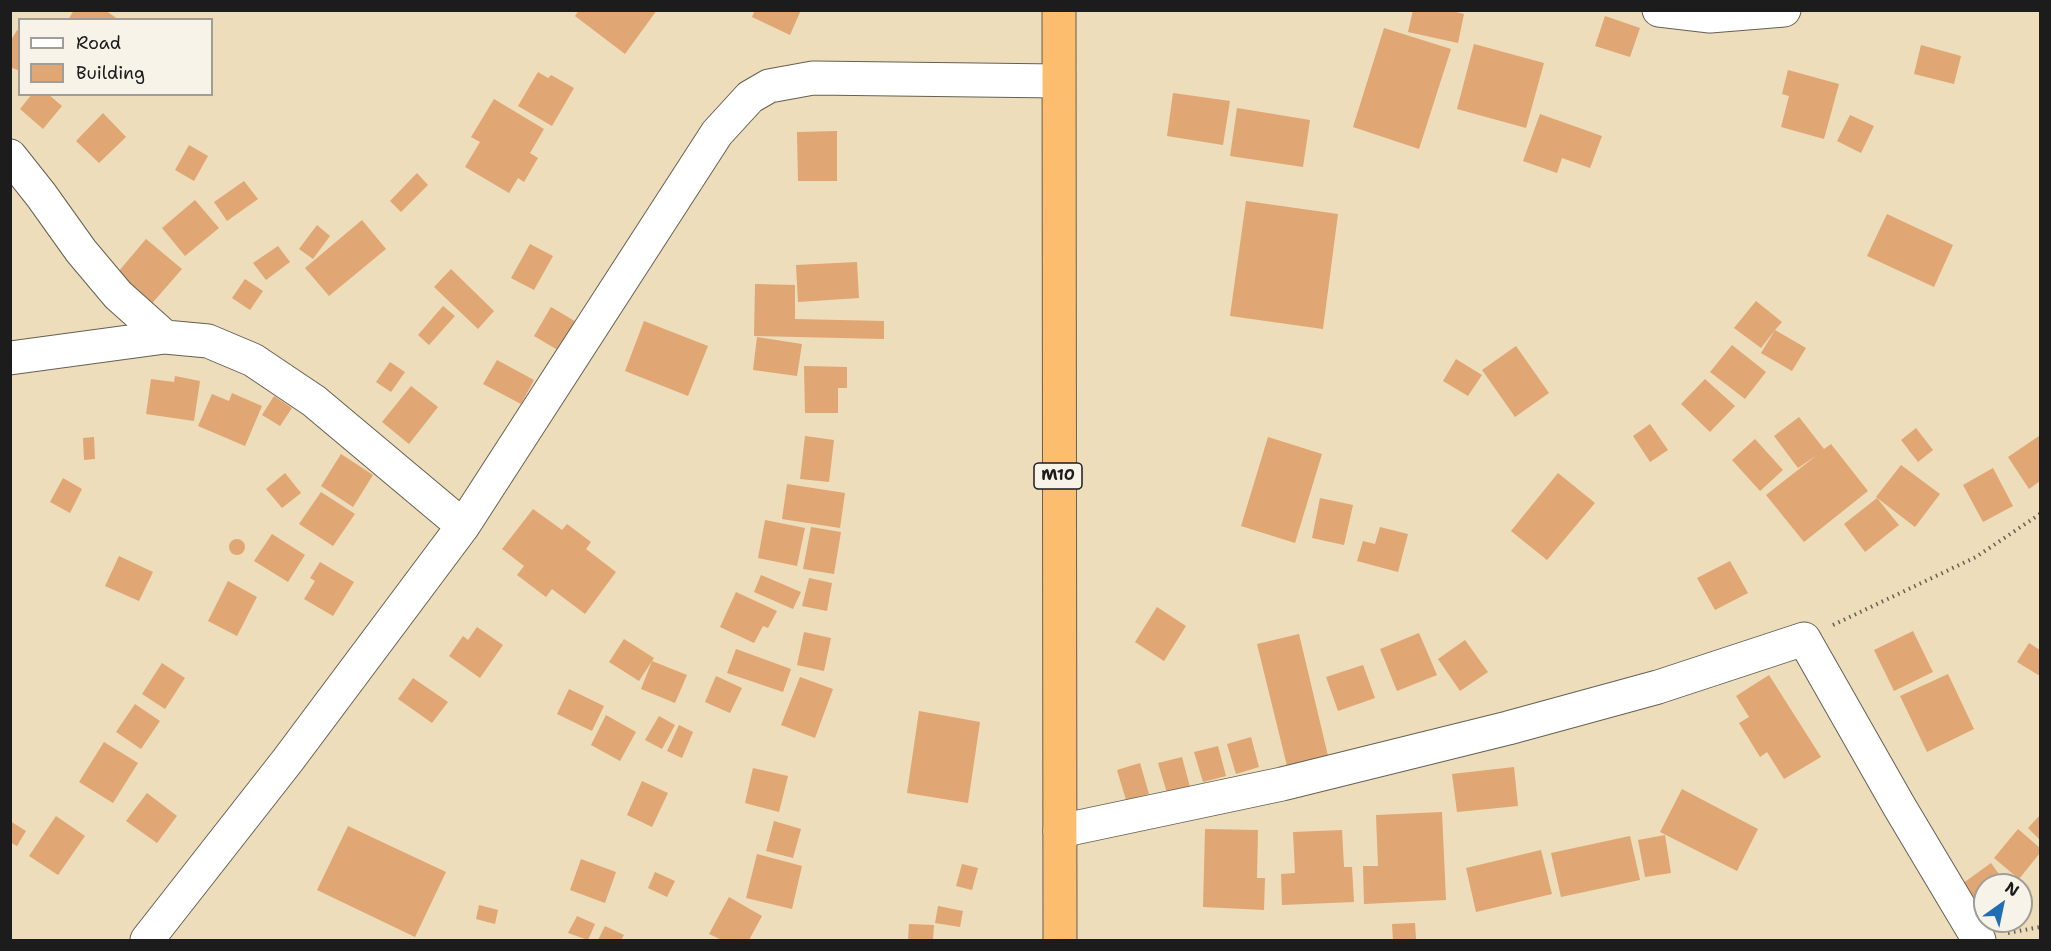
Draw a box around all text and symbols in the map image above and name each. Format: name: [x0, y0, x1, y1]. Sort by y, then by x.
legend: [18, 18, 213, 96]
text: Road: [76, 31, 121, 55]
text: Building: [76, 61, 145, 85]
road number: M10: [1034, 463, 1082, 489]
north arrow: [1973, 873, 2033, 933]
text: N: [2001, 877, 2023, 901]

